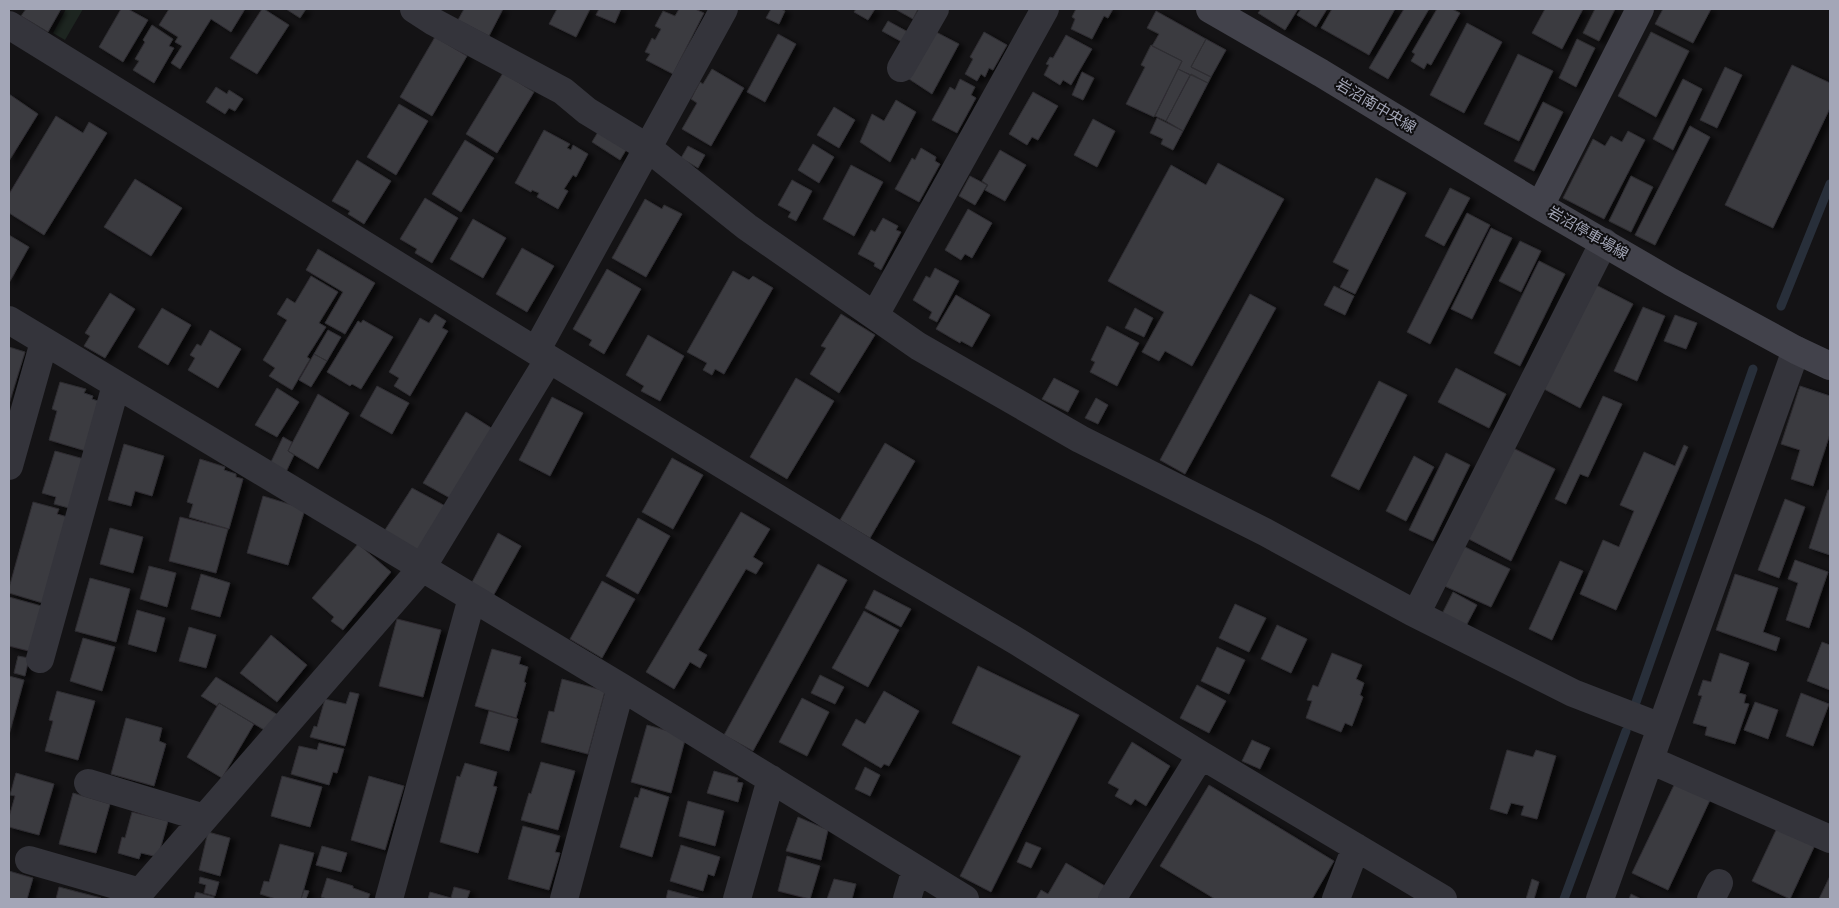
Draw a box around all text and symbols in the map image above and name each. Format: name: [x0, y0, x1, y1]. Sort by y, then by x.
street label: 岩沼南中央線: [1333, 75, 1419, 137]
street label: 岩沼停車場線: [1545, 203, 1631, 263]

